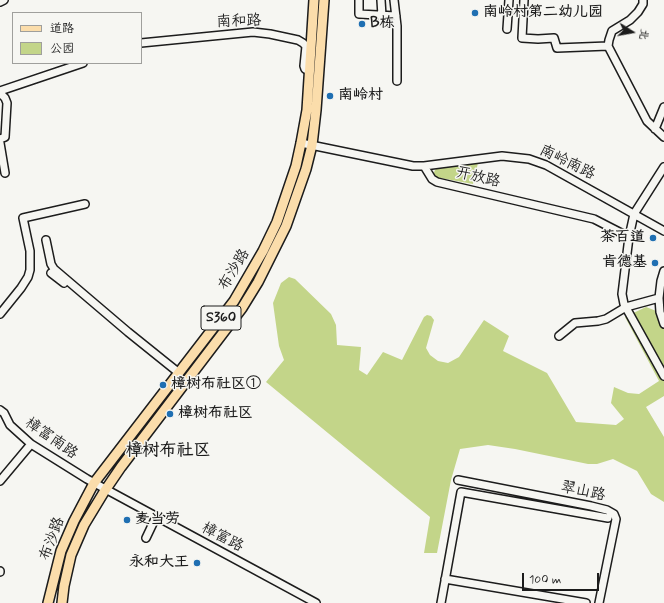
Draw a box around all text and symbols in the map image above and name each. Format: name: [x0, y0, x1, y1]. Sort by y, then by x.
place label: 南岭村第二幼儿园: [483, 4, 603, 22]
marker: 南岭村第二幼儿园: [470, 8, 480, 18]
legend: [12, 12, 142, 64]
street label: 南和路: [216, 12, 262, 32]
north arrow: [612, 12, 652, 52]
place label: B栋: [370, 15, 394, 33]
marker: B栋: [357, 19, 367, 29]
text: 道路: [50, 21, 74, 37]
text: 北: [636, 28, 652, 41]
text: 公园: [50, 41, 74, 57]
place label: 南岭村: [338, 87, 383, 105]
marker: 南岭村: [325, 91, 335, 101]
street label: 南岭南路: [536, 142, 598, 184]
street label: 开放路: [454, 164, 502, 192]
place label: 茶百道: [600, 229, 645, 247]
marker: 茶百道: [648, 233, 658, 243]
street label: 布沙路: [216, 246, 254, 294]
place label: 肯德基: [602, 254, 647, 272]
marker: 肯德基: [650, 258, 660, 268]
road number: S360: [201, 306, 241, 330]
place label: 樟树布社区①: [171, 376, 261, 394]
marker: 樟树布社区①: [158, 380, 168, 390]
place label: 樟树布社区: [178, 405, 253, 423]
marker: 樟树布社区: [165, 409, 175, 419]
street label: 樟富南路: [21, 414, 81, 464]
district label: 樟树布社区: [126, 441, 210, 461]
street label: 翠山路: [559, 479, 607, 505]
place label: 麦当劳: [135, 511, 180, 529]
street label: 布沙路: [37, 515, 69, 563]
marker: 麦当劳: [122, 515, 132, 525]
street label: 樟富路: [198, 519, 246, 557]
place label: 永和大王: [129, 554, 189, 572]
marker: 永和大王: [192, 558, 202, 568]
scale bar: [524, 565, 601, 591]
text: 100 m: [529, 572, 561, 588]

